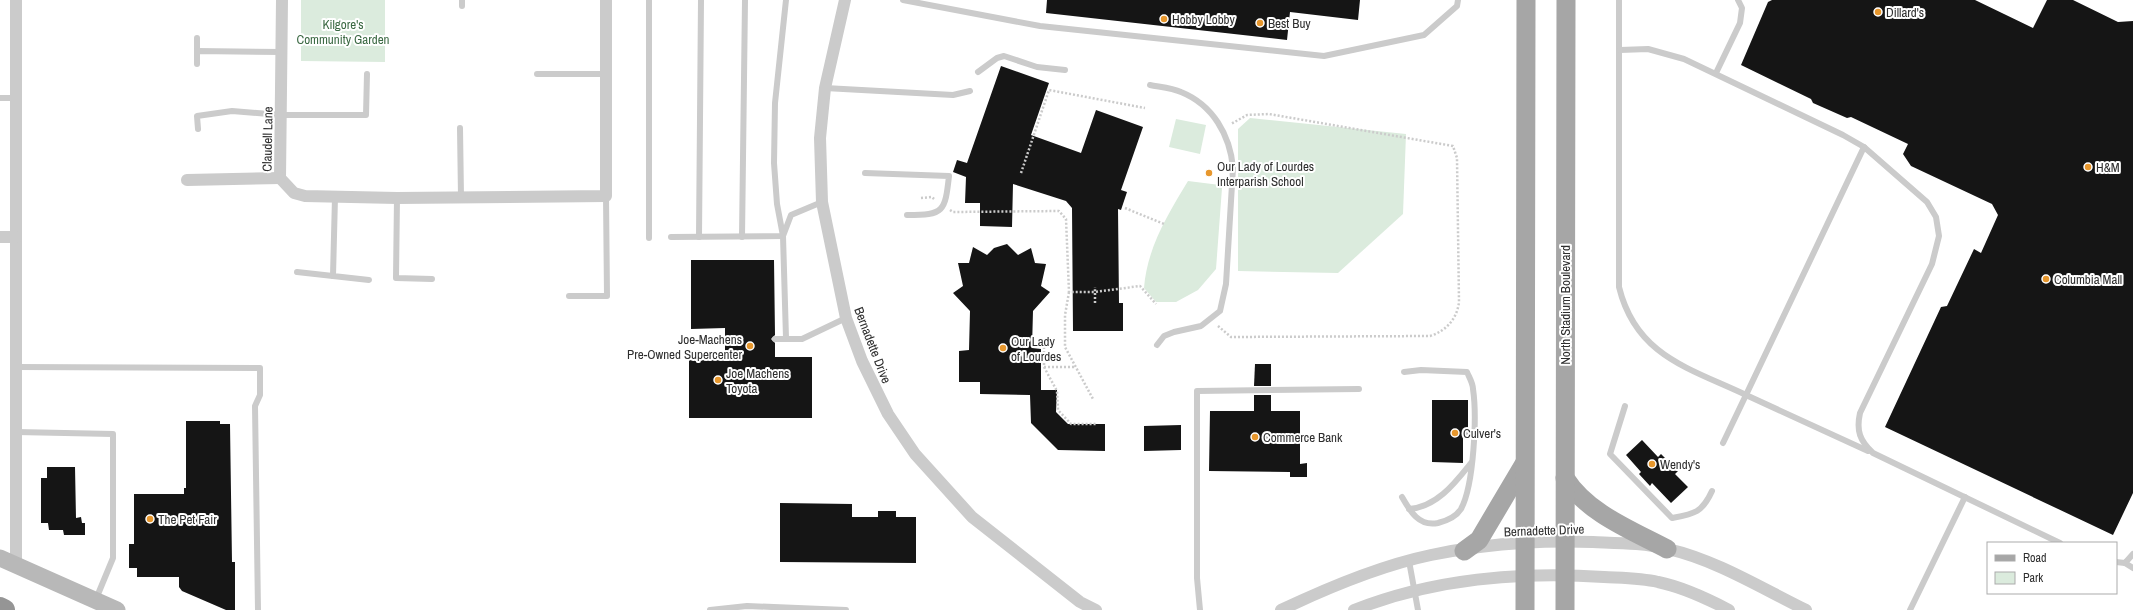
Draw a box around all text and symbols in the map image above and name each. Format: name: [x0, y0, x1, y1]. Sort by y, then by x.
place label: Dillard's: [1886, 4, 1924, 21]
marker: Dillard's: [1873, 7, 1883, 17]
place label: Hobby Lobby: [1172, 11, 1235, 28]
marker: Hobby Lobby: [1159, 14, 1169, 24]
place label: Best Buy: [1268, 15, 1311, 32]
park label: Kilgore's Community Garden: [296, 16, 390, 48]
marker: Best Buy: [1255, 18, 1265, 28]
street label: Claudell Lane: [258, 106, 277, 172]
place label: Our Lady of Lourdes Interparish School: [1217, 158, 1314, 190]
place label: H&M: [2096, 159, 2120, 176]
marker: H&M: [2083, 162, 2093, 172]
marker: Our Lady of Lourdes Interparish School: [1204, 168, 1214, 178]
street label: North Stadium Boulevard: [1557, 245, 1574, 365]
place label: Columbia Mall: [2054, 271, 2122, 288]
marker: Columbia Mall: [2041, 274, 2051, 284]
street label: Bernadette Drive: [850, 305, 895, 386]
place label: Joe-Machens Pre-Owned Supercenter: [627, 331, 742, 363]
place label: Our Lady of Lourdes: [1011, 333, 1061, 365]
marker: Joe-Machens Pre-Owned Supercenter: [745, 341, 755, 351]
marker: Our Lady of Lourdes: [998, 343, 1008, 353]
place label: Joe Machens Toyota: [726, 365, 789, 397]
marker: Joe Machens Toyota: [713, 375, 723, 385]
place label: Culver's: [1463, 425, 1501, 442]
marker: Culver's: [1450, 428, 1460, 438]
place label: Commerce Bank: [1263, 429, 1343, 446]
marker: Commerce Bank: [1250, 432, 1260, 442]
place label: Wendy's: [1660, 456, 1700, 473]
marker: Wendy's: [1647, 459, 1657, 469]
place label: The Pet Fair: [158, 511, 217, 528]
marker: The Pet Fair: [145, 514, 155, 524]
street label: Bernadette Drive: [1503, 521, 1585, 540]
legend: [1987, 542, 2117, 594]
text: Road: [2023, 550, 2047, 566]
text: Park: [2023, 570, 2043, 586]

